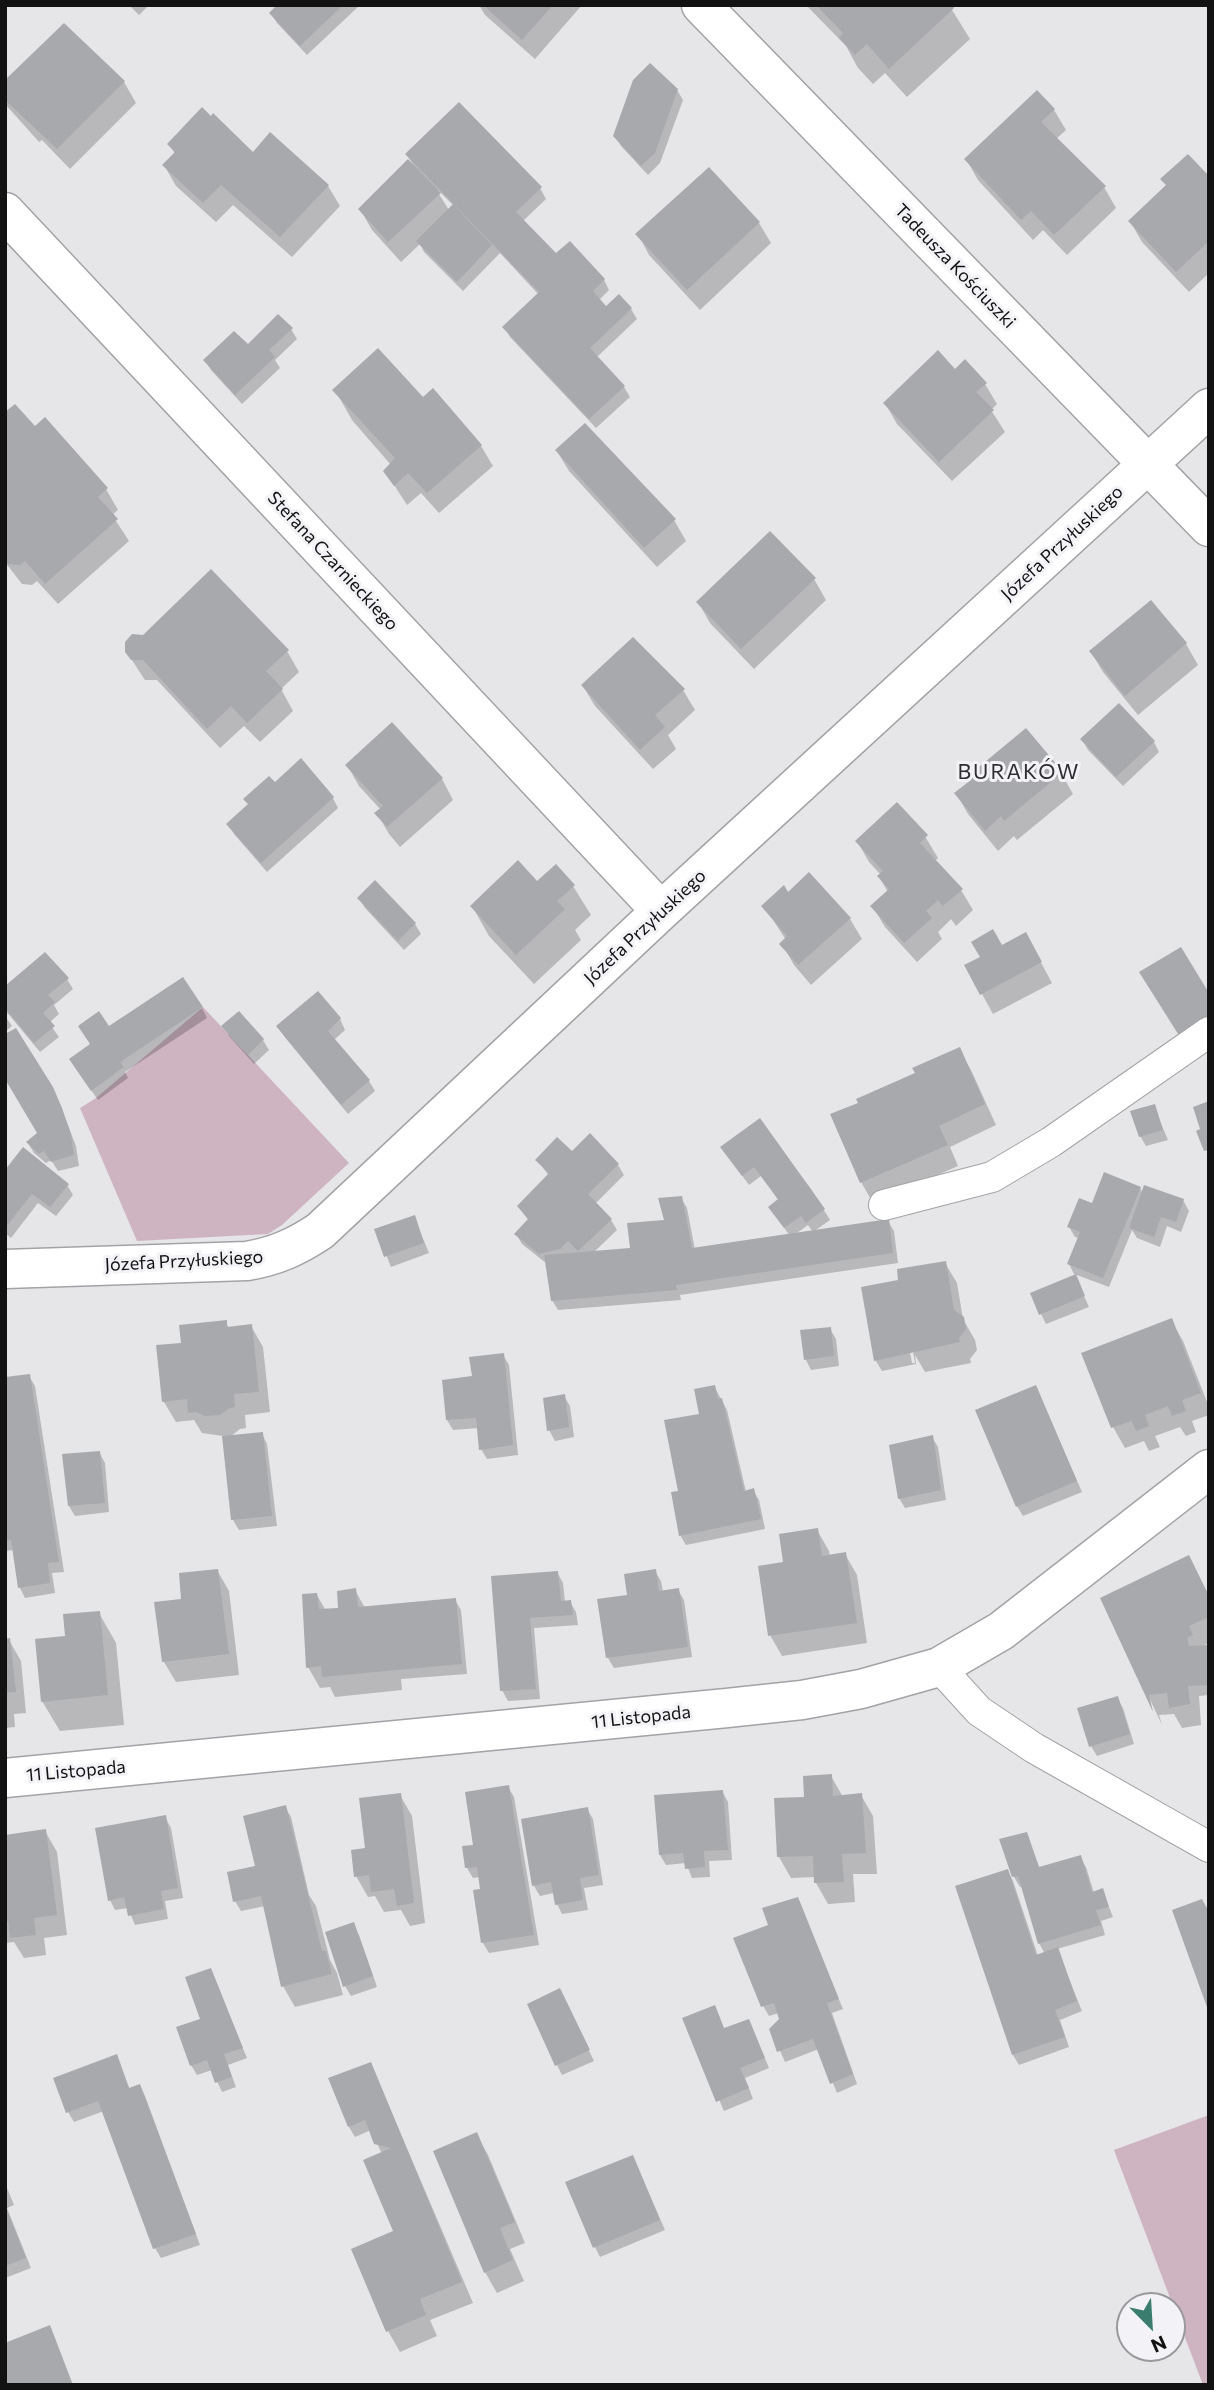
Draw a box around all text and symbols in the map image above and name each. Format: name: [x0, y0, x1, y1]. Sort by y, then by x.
street label: Tadeusza Kościuszki: [890, 199, 1020, 333]
street label: Józefa Przyłuskiego: [997, 481, 1127, 605]
street label: Stefana Czarnieckiego: [263, 487, 403, 635]
district label: BURAKÓW: [958, 759, 1080, 785]
street label: Józefa Przyłuskiego: [580, 865, 710, 989]
street label: Józefa Przyłuskiego: [104, 1246, 264, 1276]
street label: 11 Listopada: [590, 1701, 692, 1733]
street label: 11 Listopada: [25, 1756, 127, 1786]
north arrow: [1116, 2292, 1186, 2362]
text: N: [1148, 2331, 1170, 2358]

